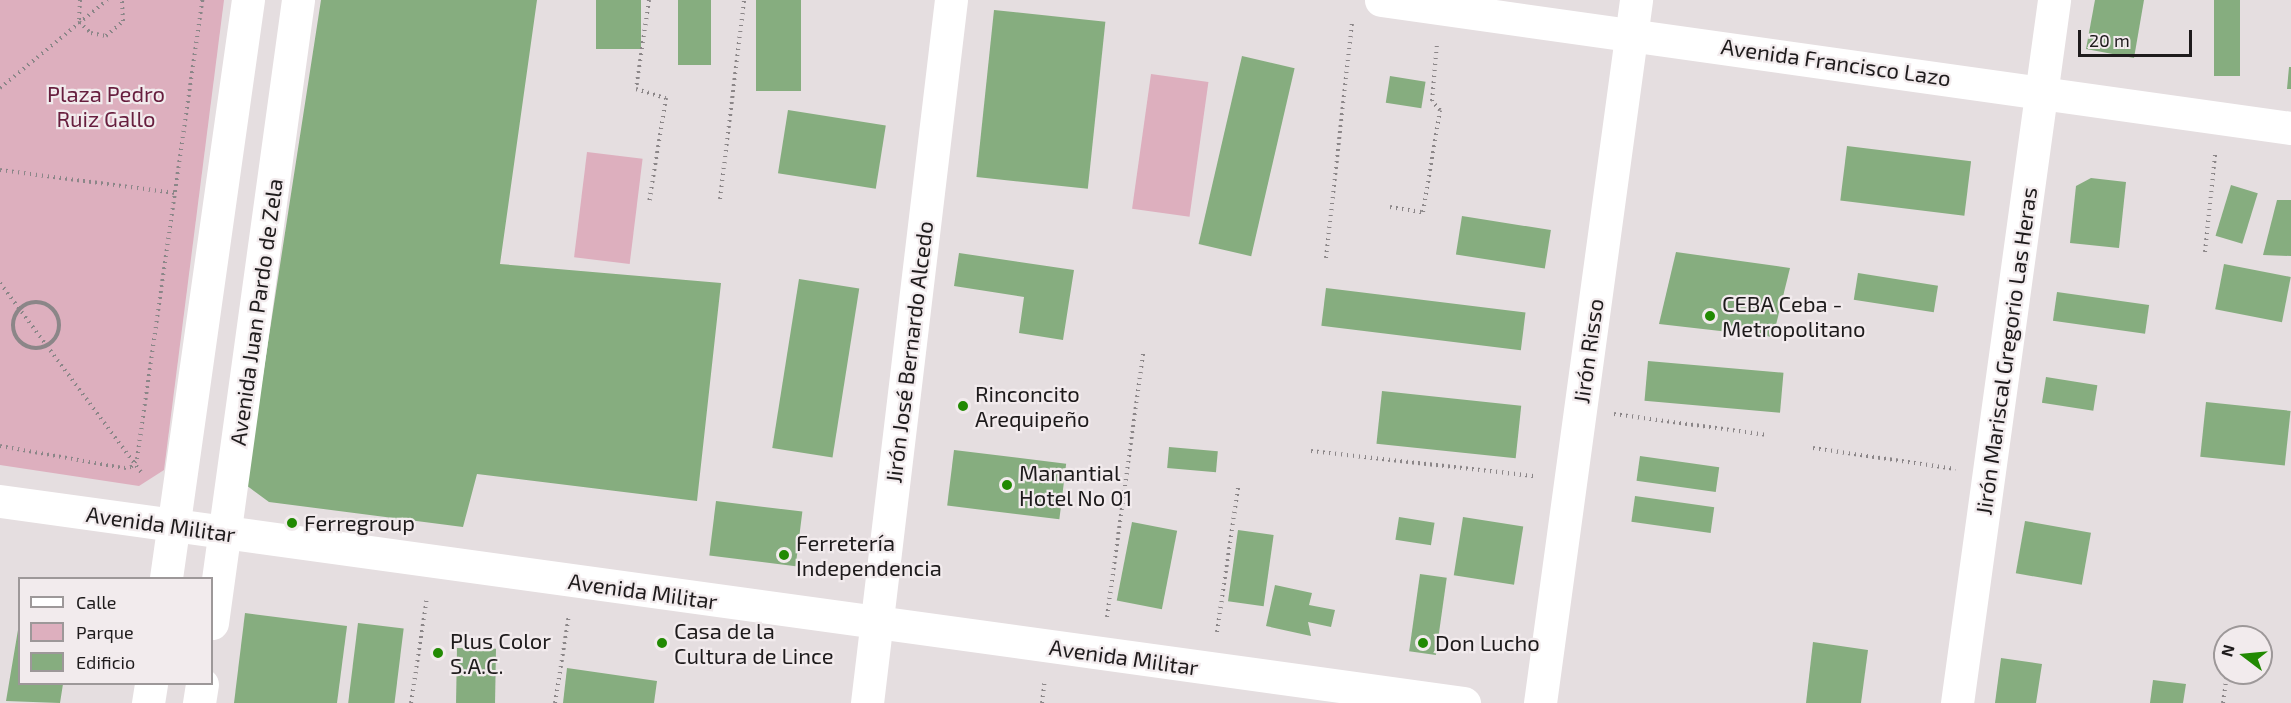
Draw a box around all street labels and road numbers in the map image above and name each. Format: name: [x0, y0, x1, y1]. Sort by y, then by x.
street label: Avenida Francisco Lazo: [1719, 33, 1953, 91]
street label: Avenida Juan Pardo de Zela: [224, 176, 288, 448]
street label: Jirón Mariscal Gregorio Las Heras: [1970, 185, 2042, 517]
street label: Jirón José Bernardo Alcedo: [880, 219, 938, 485]
street label: Jirón Risso: [1568, 297, 1608, 405]
street label: Avenida Militar: [85, 500, 237, 548]
street label: Avenida Militar: [567, 567, 719, 615]
street label: Avenida Militar: [1048, 633, 1200, 681]

